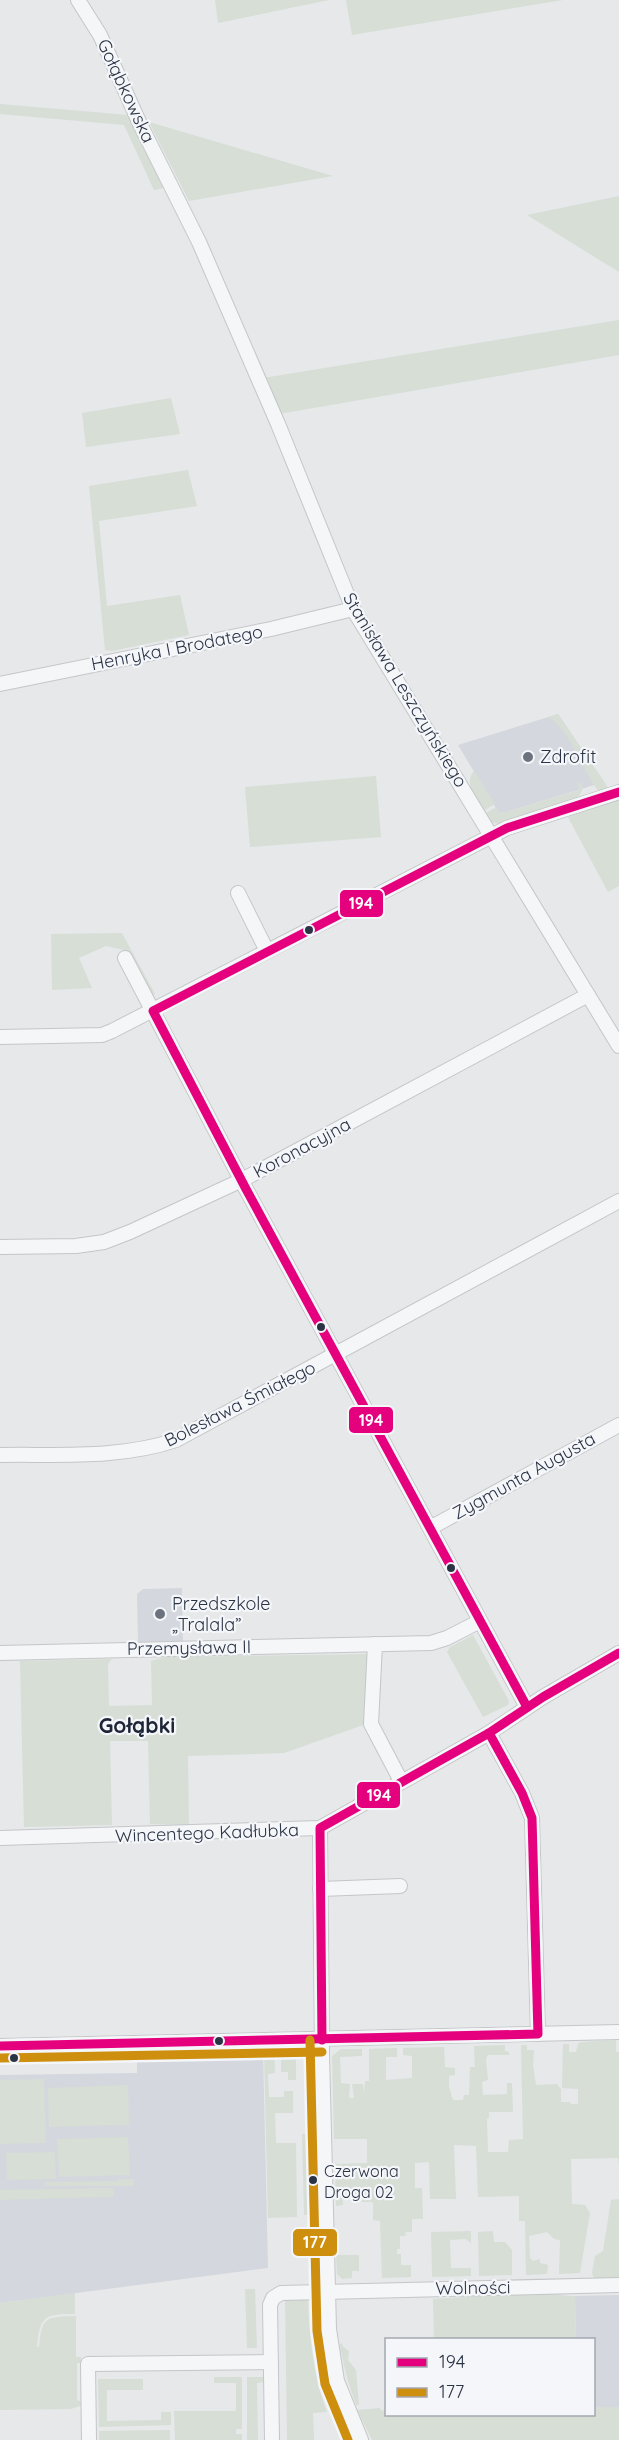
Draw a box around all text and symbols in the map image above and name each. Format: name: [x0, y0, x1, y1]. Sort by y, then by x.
street label: Gołąbkowska: [92, 35, 161, 146]
street label: Stanisława Leszczyńskiego: [338, 588, 473, 791]
street label: Henryka I Brodatego: [89, 620, 265, 675]
place label: Zdrofit: [540, 745, 596, 768]
marker: Zdrofit: [521, 750, 535, 764]
line badge: 194: [339, 889, 384, 918]
text: 194: [349, 893, 374, 913]
unlabelled marker: [303, 924, 315, 936]
street label: Koronacyjna: [249, 1112, 354, 1183]
unlabelled marker: [315, 1321, 327, 1333]
street label: Bolesława Śmiałego: [160, 1355, 319, 1452]
line badge: 194: [348, 1406, 394, 1434]
text: 194: [359, 1410, 384, 1430]
street label: Zygmunta Augusta: [448, 1427, 599, 1524]
unlabelled marker: [445, 1562, 457, 1574]
place label: Przedszkole „Tralala”: [172, 1592, 270, 1636]
marker: Przedszkole „Tralala”: [153, 1607, 167, 1621]
street label: Przemysława II: [127, 1635, 251, 1660]
district label: Gołąbki: [99, 1712, 175, 1738]
line badge: 194: [356, 1781, 401, 1809]
text: 194: [367, 1785, 392, 1805]
street label: Wincentego Kadłubka: [115, 1818, 299, 1847]
unlabelled marker: [213, 2035, 225, 2047]
unlabelled marker: [8, 2052, 20, 2064]
place label: Czerwona Droga 02: [324, 2161, 399, 2202]
marker: Czerwona Droga 02: [307, 2174, 319, 2186]
line badge: 177: [292, 2228, 338, 2257]
text: 177: [303, 2232, 327, 2252]
street label: Wolności: [435, 2275, 511, 2300]
legend: [385, 2338, 595, 2416]
text: 194: [439, 2350, 465, 2373]
text: 177: [439, 2380, 464, 2403]

